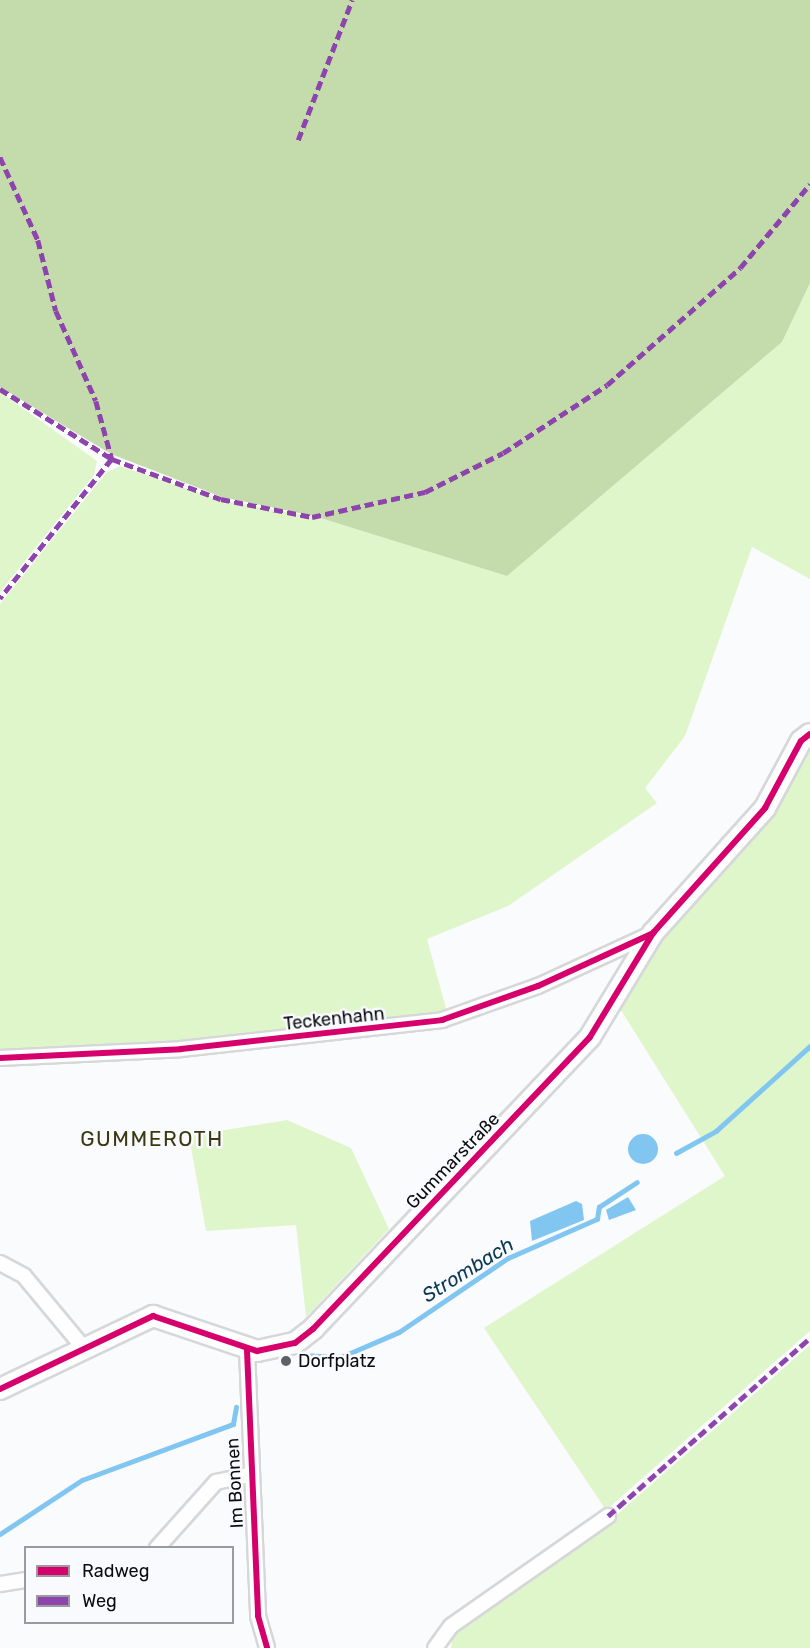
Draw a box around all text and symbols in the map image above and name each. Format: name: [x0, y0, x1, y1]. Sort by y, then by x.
street label: Teckenhahn: [282, 1003, 386, 1035]
street label: Gummarstraße: [402, 1108, 504, 1214]
district label: GUMMEROTH: [80, 1126, 224, 1152]
water label: Strombach: [418, 1232, 518, 1308]
place label: Dorfplatz: [298, 1350, 376, 1372]
marker: Dorfplatz: [279, 1354, 293, 1368]
street label: Im Bonnen: [222, 1437, 248, 1529]
legend: [24, 1546, 234, 1624]
text: Radweg: [82, 1560, 149, 1582]
text: Weg: [82, 1590, 117, 1612]

